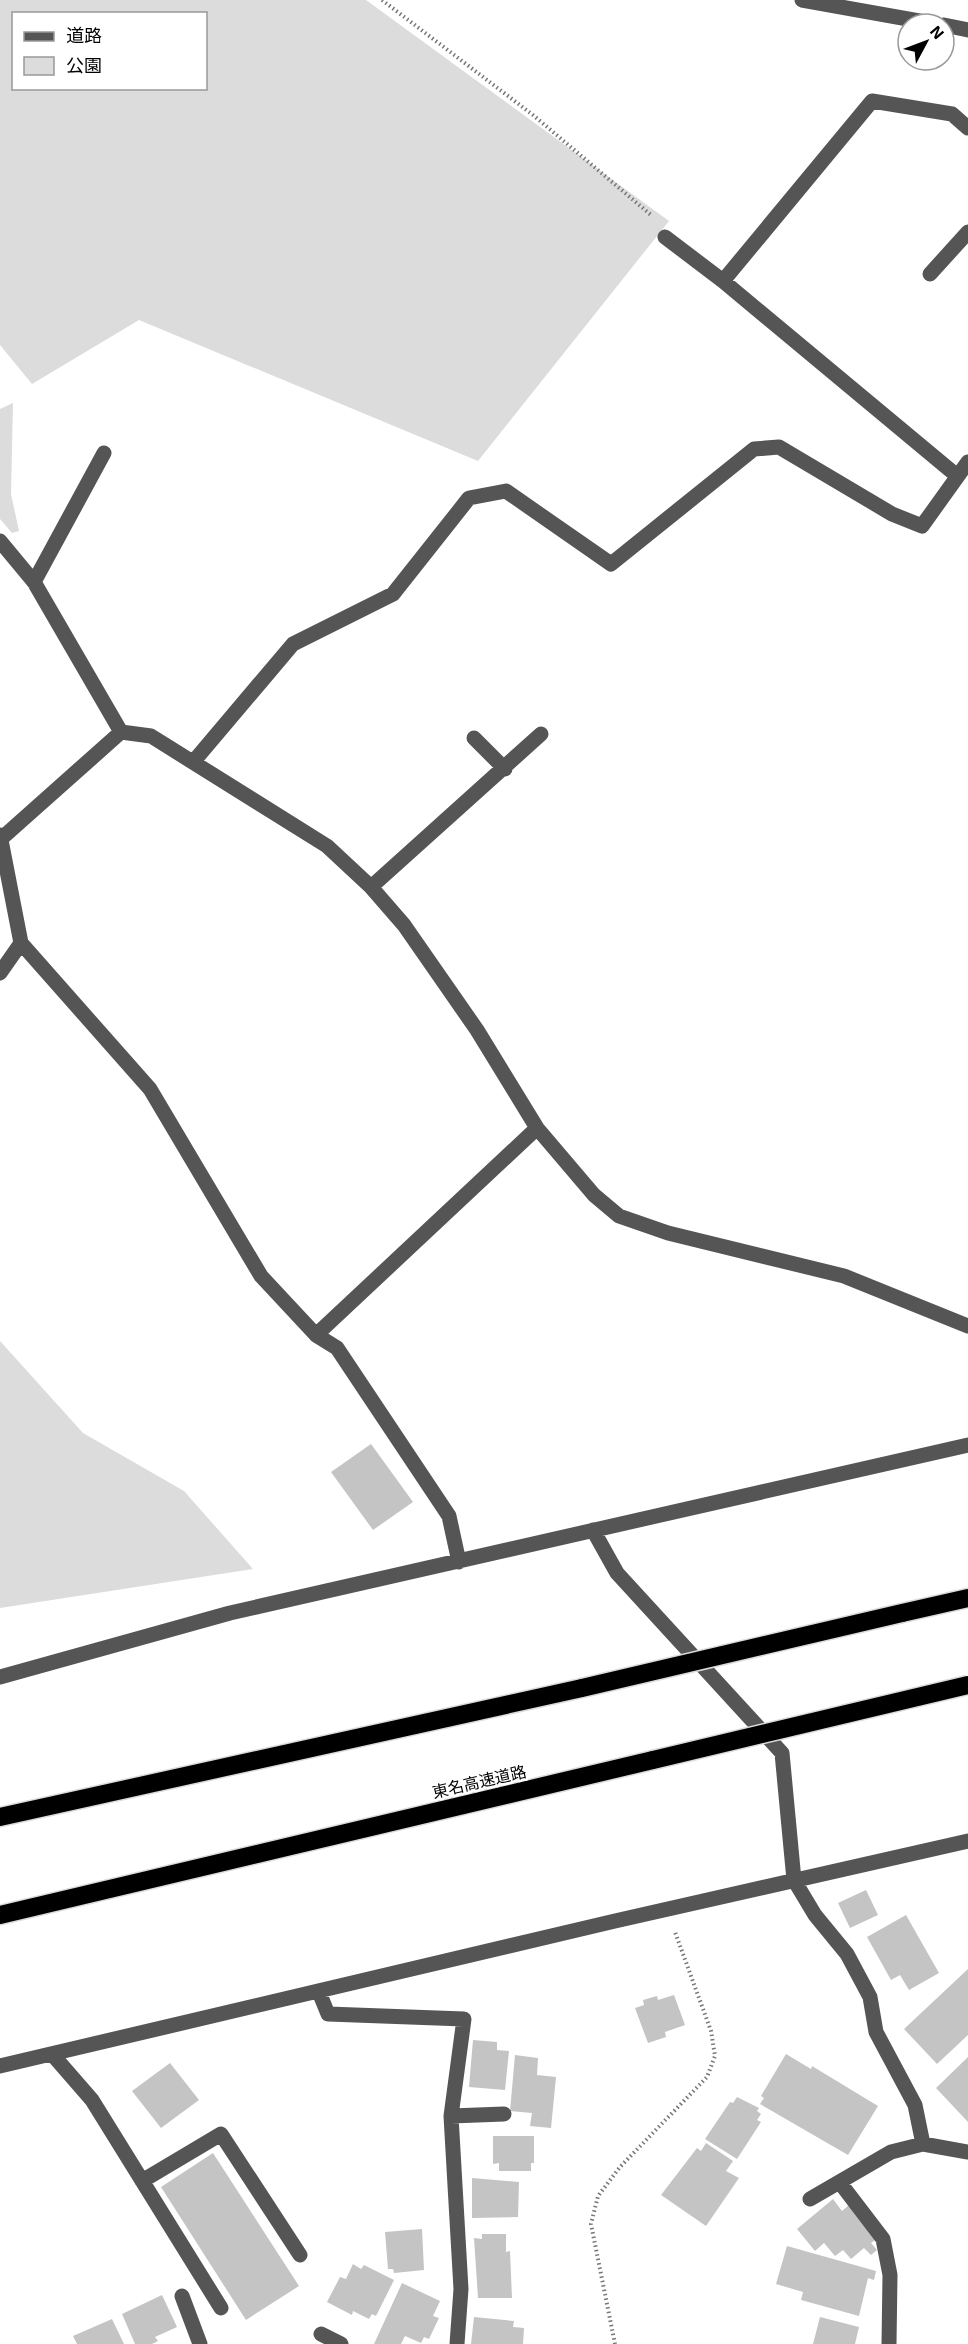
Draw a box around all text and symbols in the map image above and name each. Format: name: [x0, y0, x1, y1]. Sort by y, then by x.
legend: [12, 12, 207, 90]
north arrow: [896, 12, 956, 72]
text: N: [927, 21, 949, 42]
text: 道路: [66, 24, 102, 46]
text: 公園: [66, 54, 102, 76]
street label: 東名高速道路: [430, 1761, 528, 1801]

